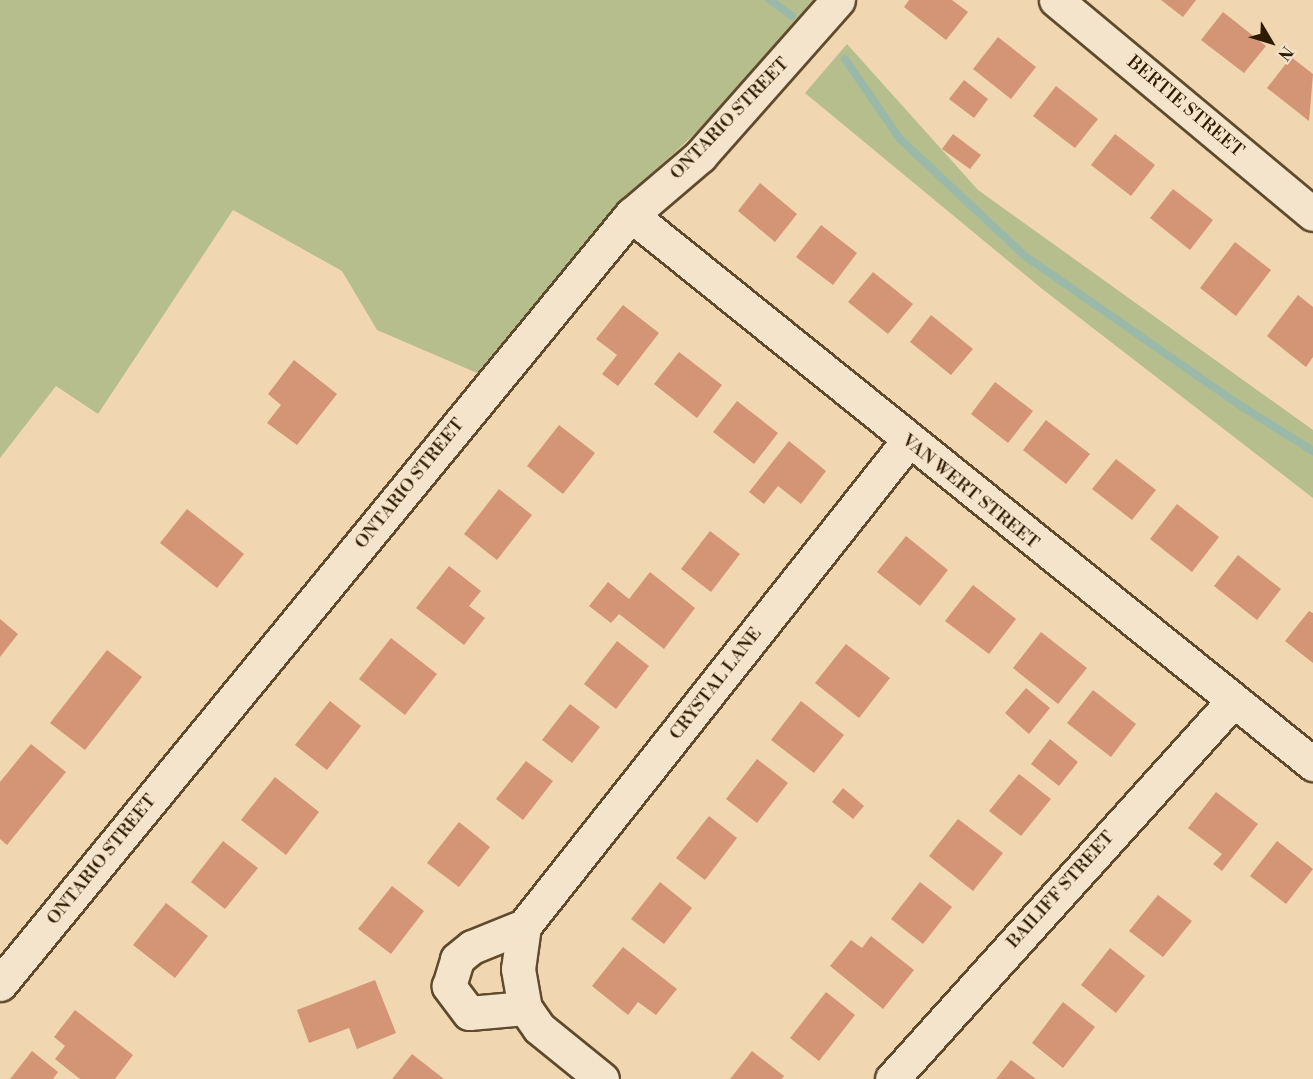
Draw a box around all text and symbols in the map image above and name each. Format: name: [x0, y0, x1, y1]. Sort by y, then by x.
north arrow: [1241, 12, 1301, 72]
text: N: [1273, 42, 1297, 64]
street label: BERTIE STREET: [1122, 52, 1248, 162]
street label: ONTARIO STREET: [666, 53, 794, 185]
street label: ONTARIO STREET: [351, 414, 469, 554]
street label: VAN WERT STREET: [897, 430, 1043, 554]
street label: CRYSTAL LANE: [665, 624, 767, 744]
street label: ONTARIO STREET: [43, 790, 161, 930]
street label: BAILIFF STREET: [1003, 827, 1119, 953]

